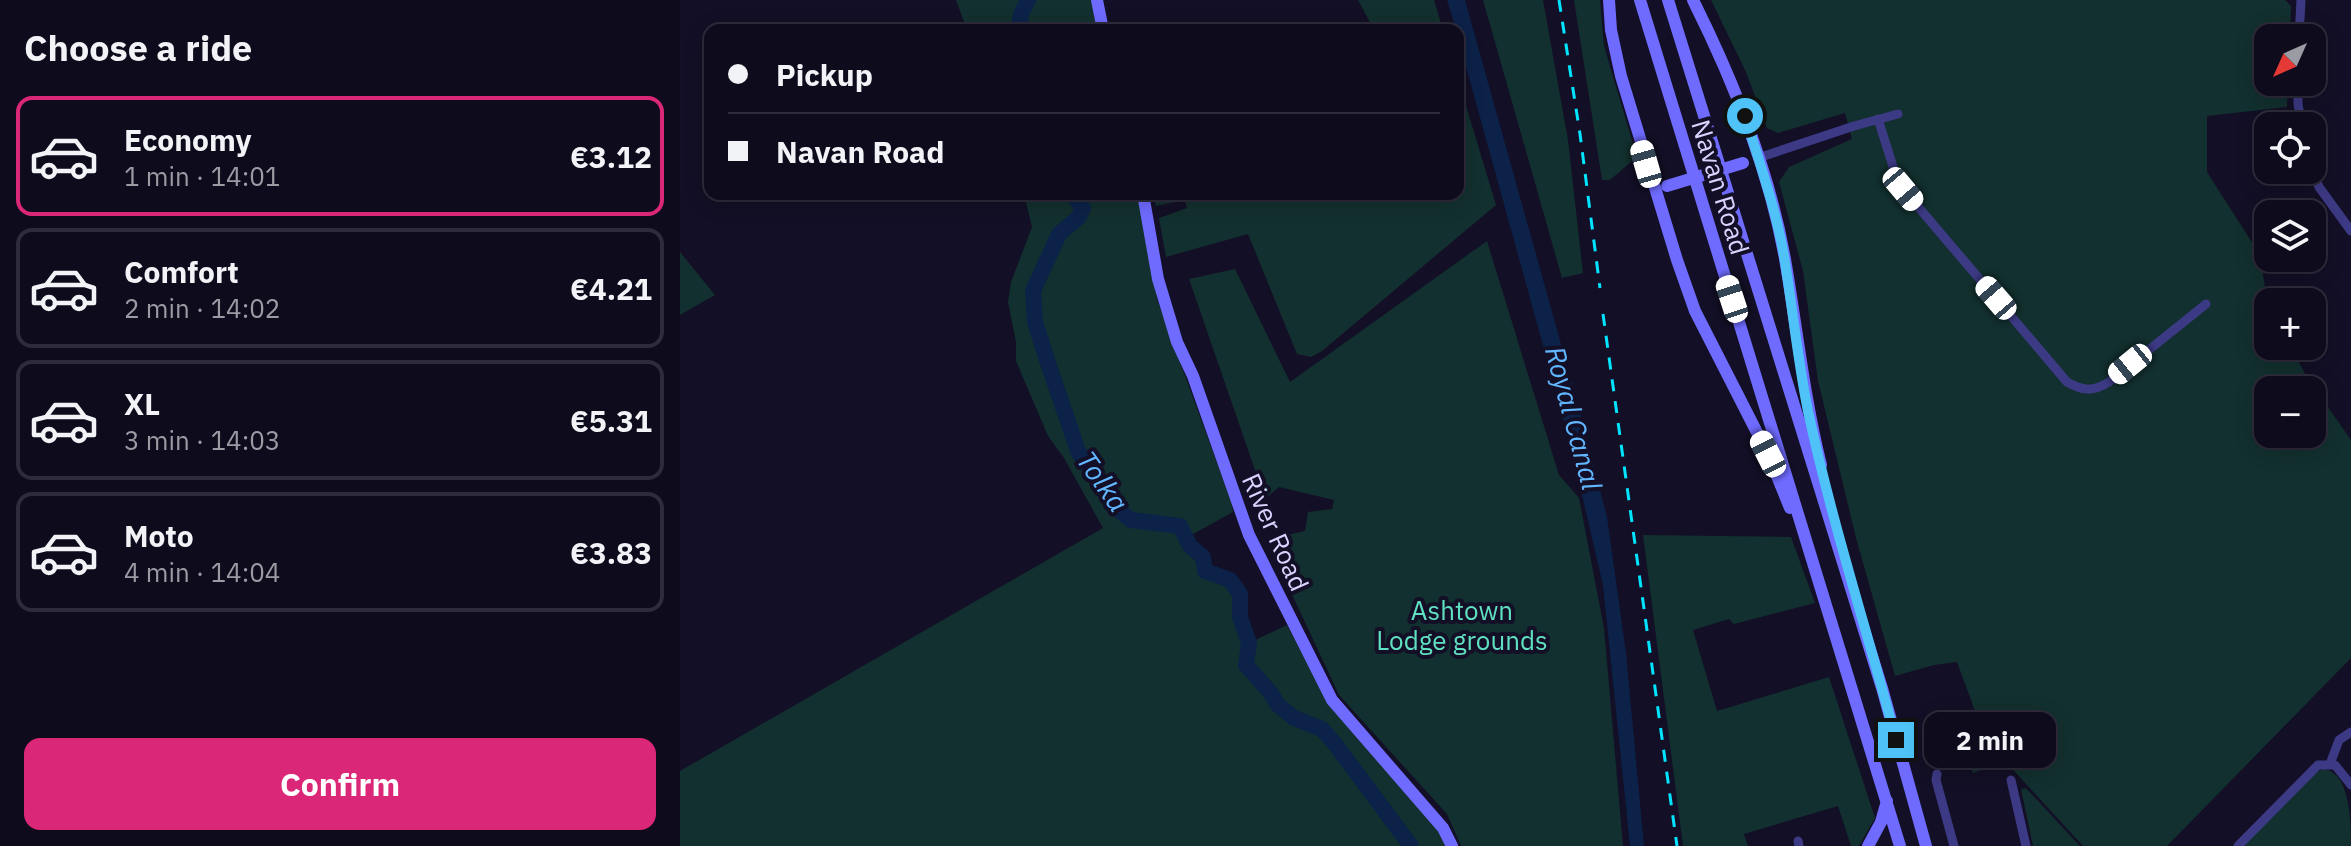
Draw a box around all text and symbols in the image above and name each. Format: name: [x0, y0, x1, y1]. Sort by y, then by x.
text: Choose a ride: [24, 24, 252, 71]
north arrow: [2254, 24, 2326, 96]
map controls: [2254, 24, 2326, 448]
text: Pickup: [776, 55, 873, 94]
route start: [1727, 98, 1763, 134]
button: locate: [2254, 112, 2326, 184]
street label: Navan Road: [1684, 115, 1758, 259]
icon: car: [28, 120, 100, 192]
text: Economy: [124, 120, 252, 159]
text: Navan Road: [776, 132, 944, 171]
text: €3.12: [570, 137, 652, 176]
car: [1628, 138, 1664, 190]
text: 1 min · 14:01: [124, 159, 280, 193]
car: [1878, 163, 1928, 215]
button: layers: [2254, 200, 2326, 272]
icon: car: [28, 252, 100, 324]
text: Comfort: [124, 252, 239, 291]
text: €4.21: [570, 269, 652, 308]
car: [1713, 272, 1751, 326]
car: [1971, 272, 2021, 324]
button: +: [2254, 288, 2326, 360]
text: 2 min · 14:02: [124, 291, 280, 325]
car: [2104, 340, 2156, 388]
water label: Royal Canal: [1537, 342, 1611, 495]
button: −: [2254, 376, 2326, 448]
icon: car: [28, 384, 100, 456]
text: XL: [124, 384, 160, 423]
text: €5.31: [570, 401, 652, 440]
text: 3 min · 14:03: [124, 423, 280, 457]
car: [1746, 427, 1790, 481]
water label: Tolka: [1069, 443, 1137, 519]
street label: River Road: [1235, 468, 1317, 596]
icon: car: [28, 516, 100, 588]
text: Moto: [124, 516, 194, 555]
text: €3.83: [570, 533, 652, 572]
text: 4 min · 14:04: [124, 555, 280, 589]
park label: Ashtown Lodge grounds: [1376, 593, 1548, 657]
callout: 2 min: [1924, 712, 2056, 768]
route end: [1878, 722, 1914, 758]
text: 2 min: [1956, 723, 2024, 757]
button: Confirm: [24, 738, 656, 830]

